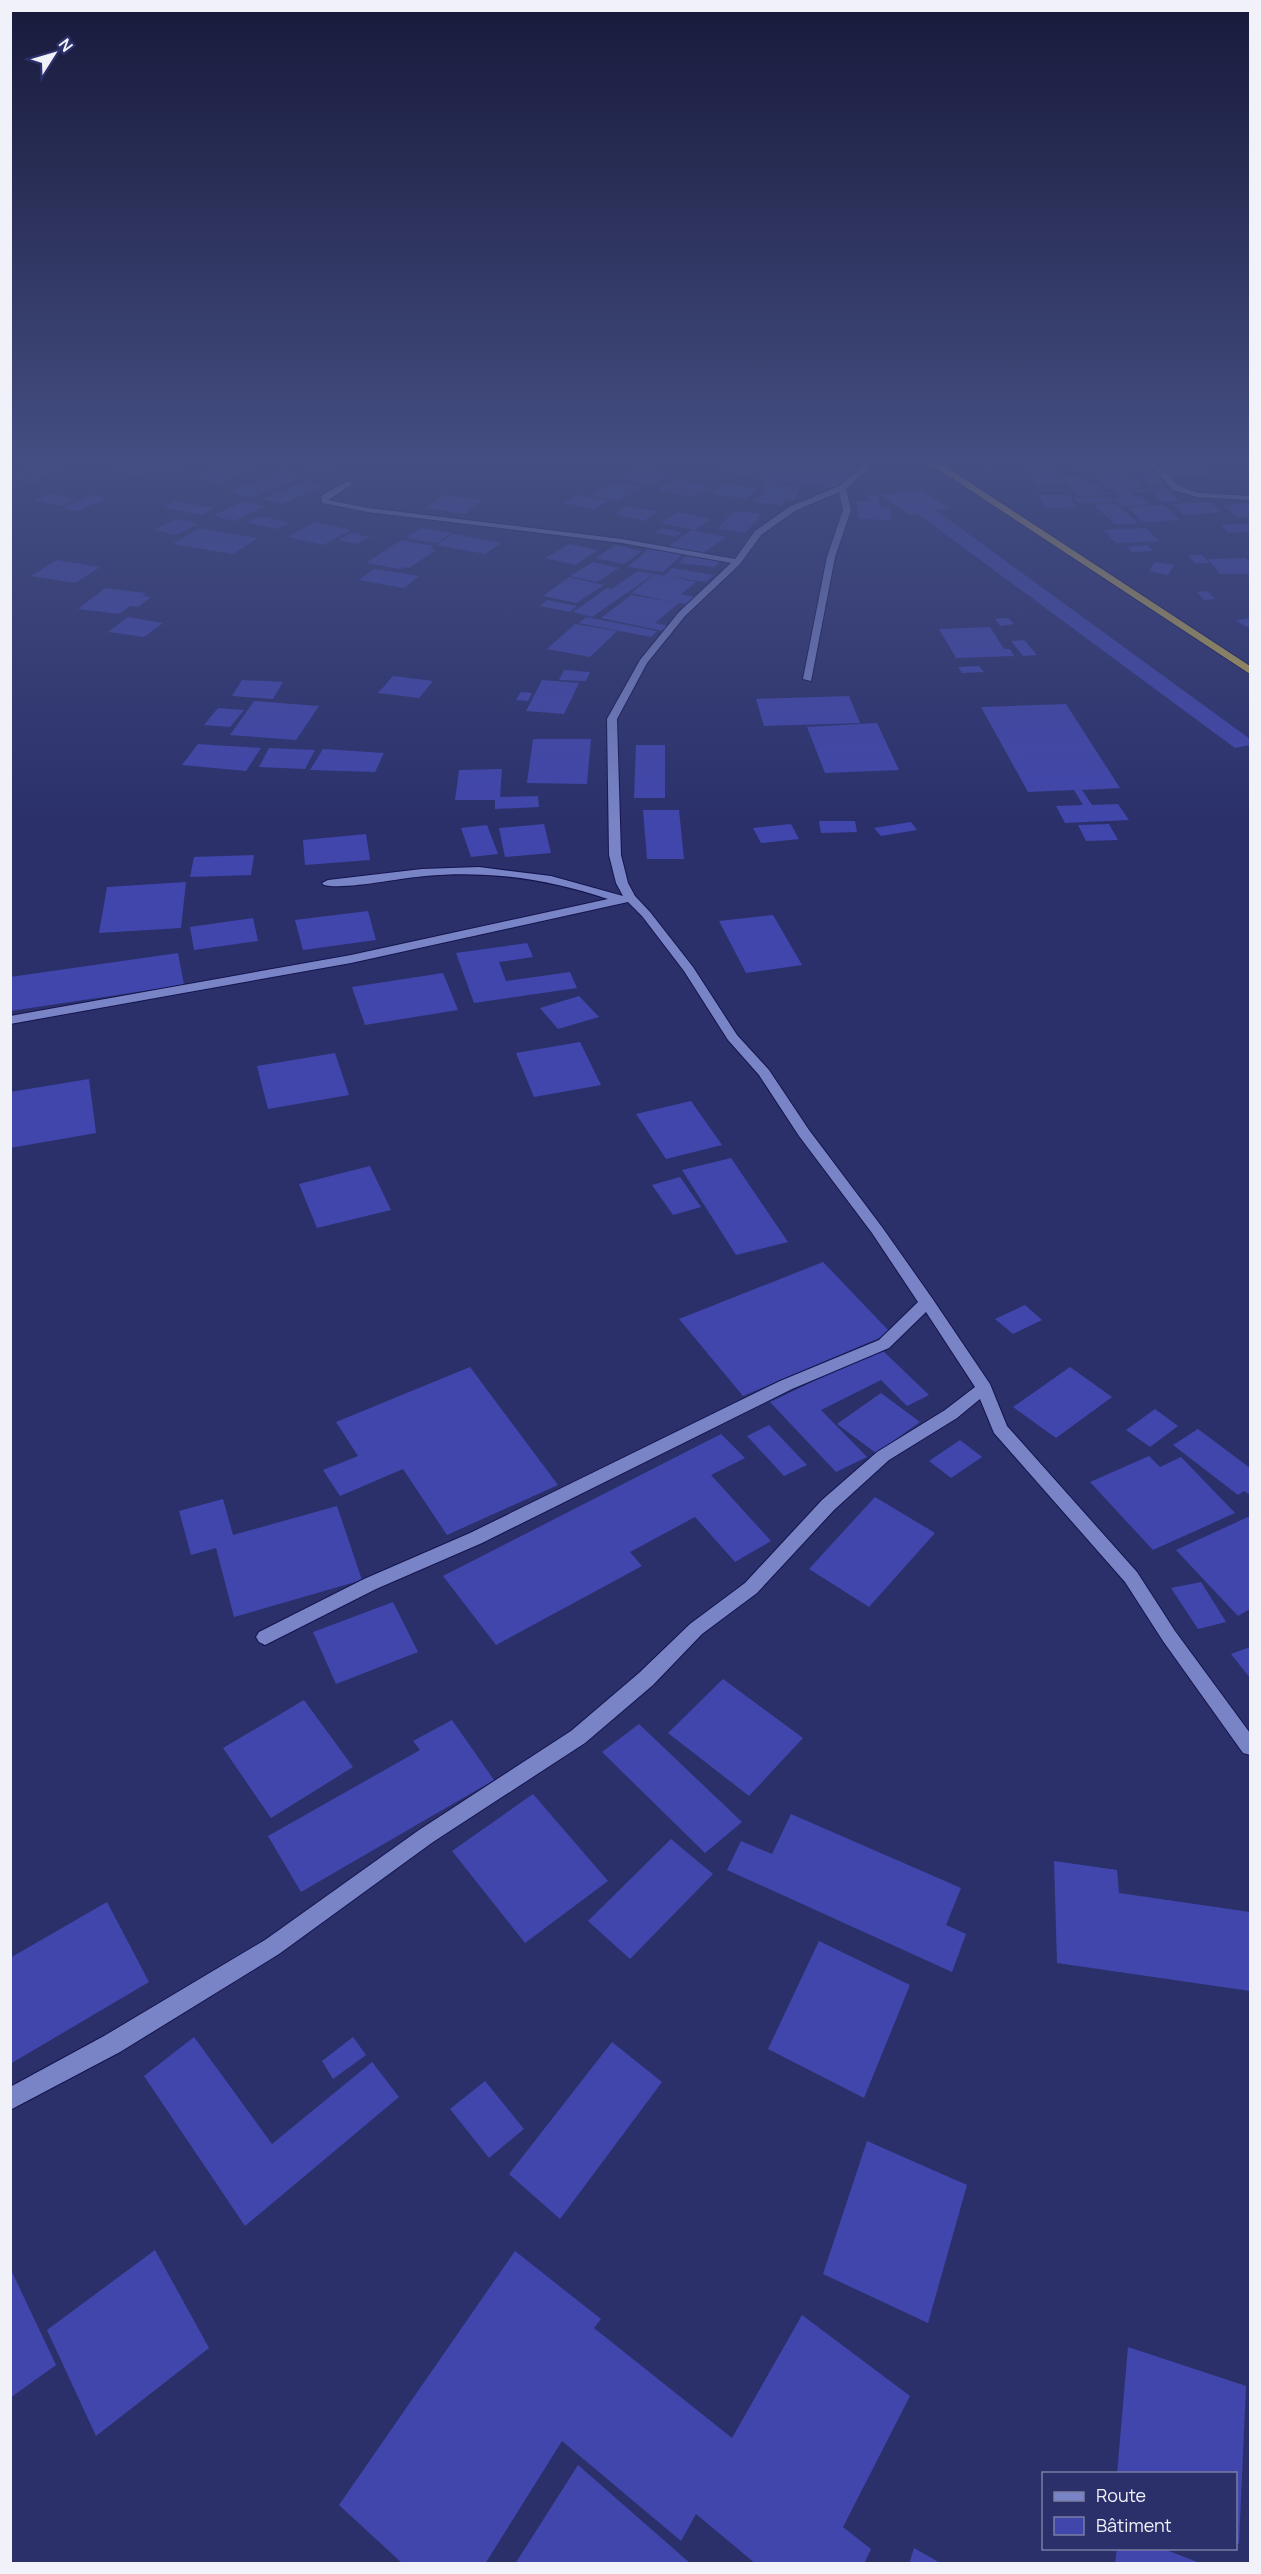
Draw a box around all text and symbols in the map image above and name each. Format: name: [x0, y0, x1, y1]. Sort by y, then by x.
north arrow: [24, 24, 84, 84]
text: N: [54, 34, 78, 56]
legend: [1042, 2472, 1237, 2550]
text: Route: [1096, 2483, 1146, 2507]
text: Bâtiment: [1096, 2513, 1172, 2537]

